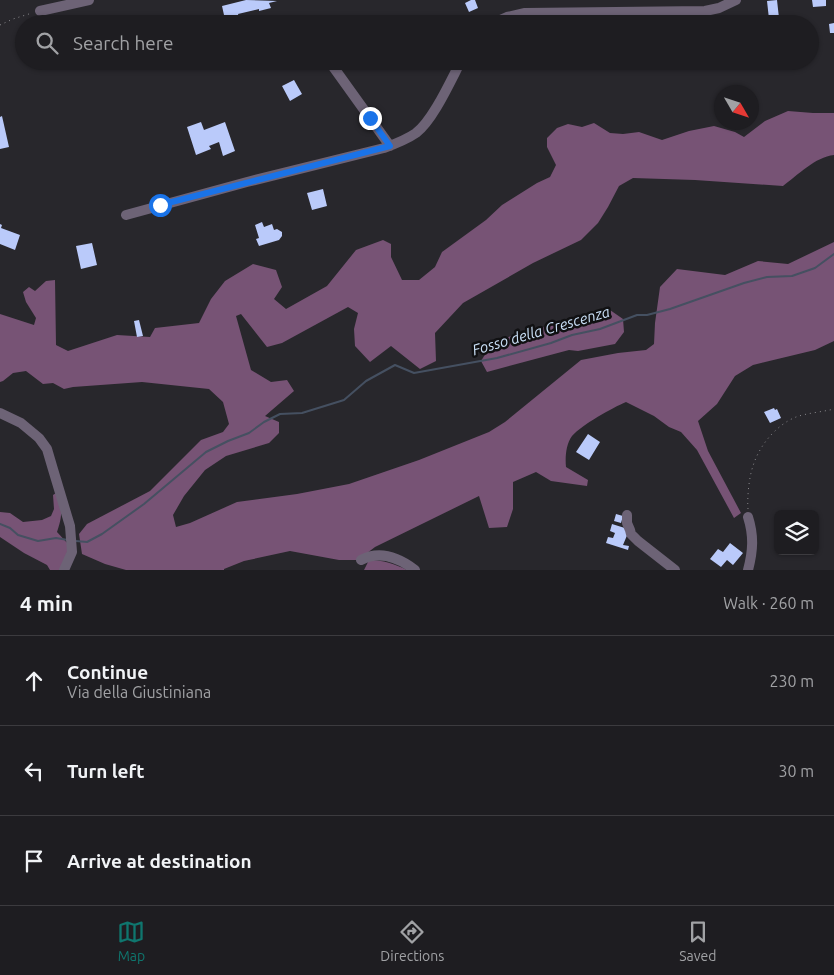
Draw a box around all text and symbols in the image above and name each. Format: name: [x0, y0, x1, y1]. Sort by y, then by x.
search box: [15, 15, 819, 70]
icon: search: [33, 29, 61, 57]
text: Search here: [73, 32, 173, 54]
north arrow: [714, 85, 759, 130]
route end: [359, 107, 382, 130]
route start: [149, 194, 172, 217]
water label: Fosso della Crescenza: [470, 303, 612, 358]
map controls: [774, 510, 819, 555]
button: layers: [774, 510, 819, 555]
text: 4 min: [20, 591, 73, 615]
text: Walk · 260 m: [723, 594, 814, 612]
text: Continue: [67, 661, 148, 683]
icon: ahead: [20, 667, 48, 695]
text: 230 m: [769, 672, 814, 690]
text: Via della Giustiniana: [67, 683, 211, 701]
icon: left: [20, 757, 48, 785]
text: Turn left: [67, 760, 145, 782]
text: 30 m: [778, 762, 814, 780]
icon: arrive: [20, 847, 48, 875]
text: Arrive at destination: [67, 850, 252, 872]
tab: Map: [117, 918, 145, 964]
tab: Directions: [380, 918, 444, 964]
tab: Saved: [679, 918, 717, 964]

